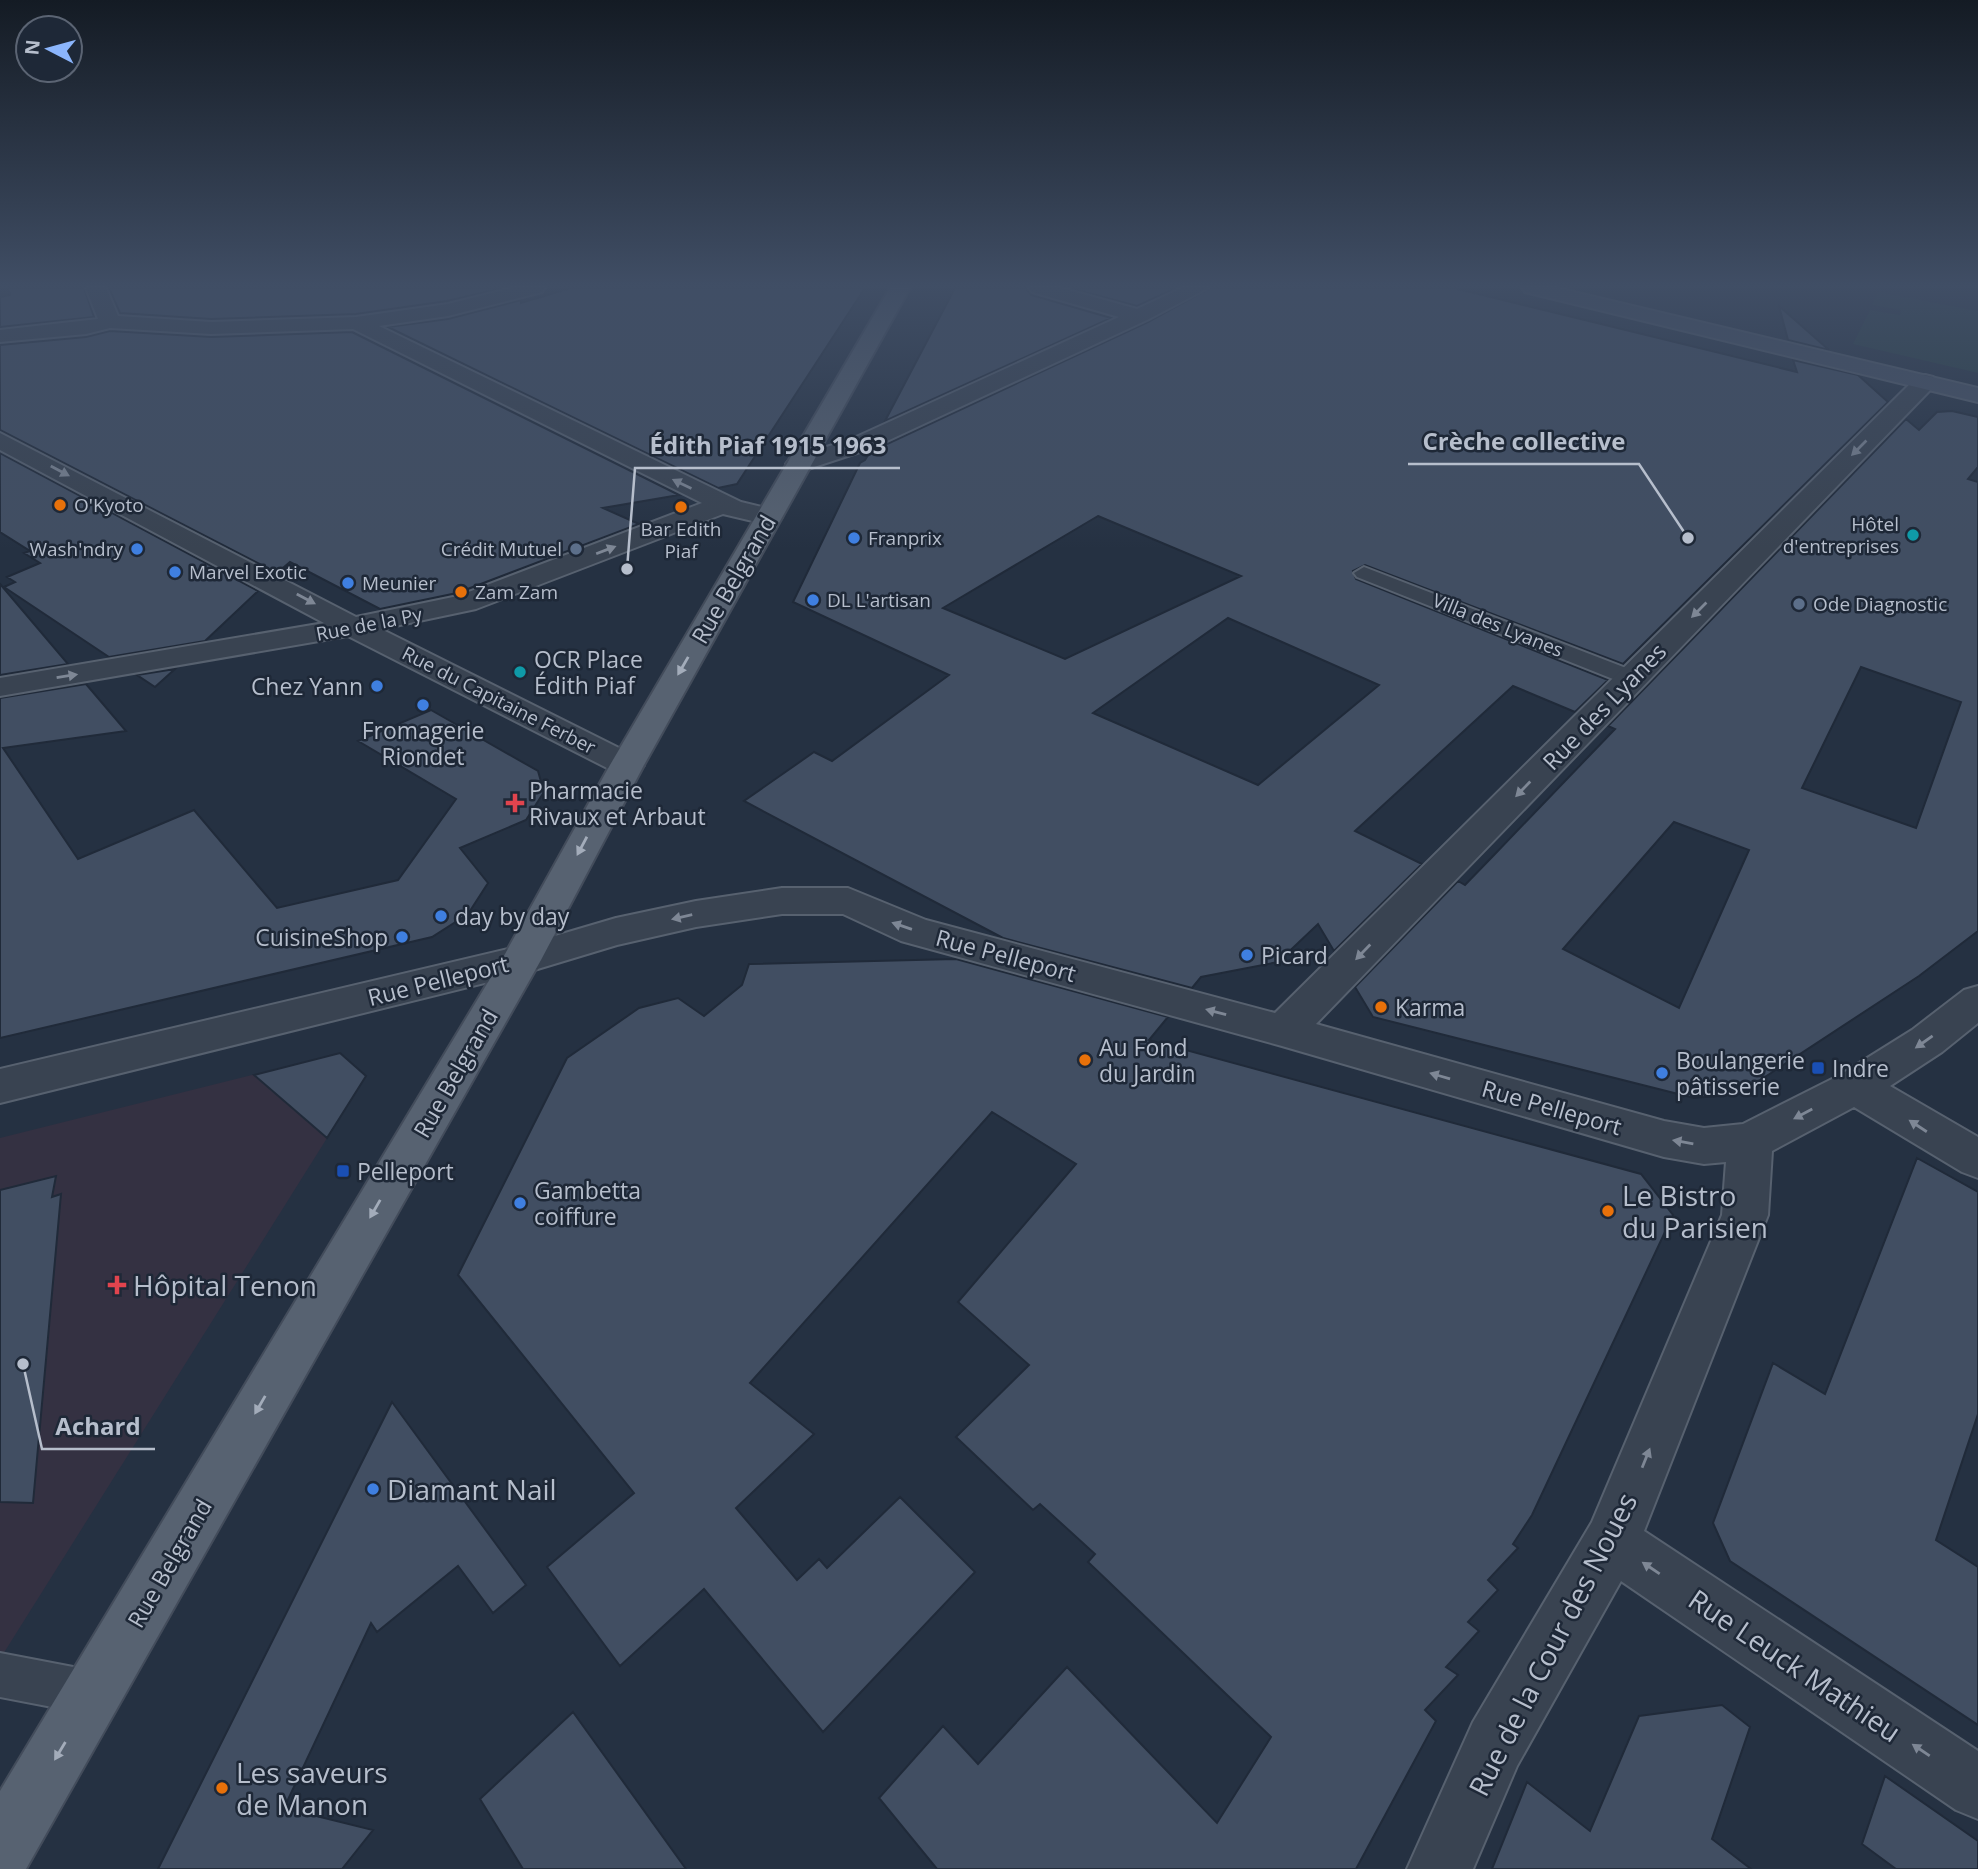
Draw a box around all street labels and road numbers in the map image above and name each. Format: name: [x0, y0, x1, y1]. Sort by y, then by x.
street label: Rue Belgrand: [683, 509, 783, 649]
street label: Villa des Lyanes: [1429, 587, 1567, 663]
street label: Rue de la Py: [314, 601, 425, 647]
street label: Rue des Lyanes: [1535, 635, 1673, 777]
street label: Rue du Capitaine Ferber: [398, 640, 600, 760]
street label: Rue Pelleport: [932, 921, 1080, 989]
street label: Rue Pelleport: [364, 947, 512, 1013]
street label: Rue Belgrand: [405, 1003, 505, 1143]
street label: Rue Pelleport: [1478, 1072, 1626, 1142]
street label: Rue de la Cour des Noues: [1459, 1486, 1645, 1802]
street label: Rue Belgrand: [119, 1493, 219, 1633]
street label: Rue Leuck Mathieu: [1681, 1580, 1909, 1750]

